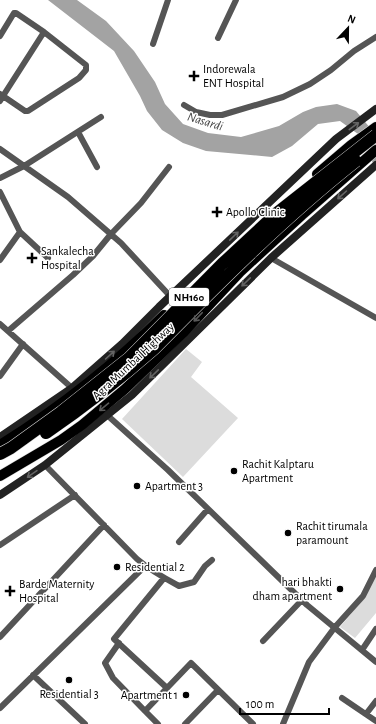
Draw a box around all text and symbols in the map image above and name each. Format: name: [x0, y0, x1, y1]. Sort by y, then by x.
north arrow: [328, 8, 368, 48]
text: N: [346, 13, 357, 26]
place label: Indorewala ENT Hospital: [203, 63, 264, 89]
marker: Indorewala ENT Hospital: [188, 70, 200, 82]
water label: Nasardi: [186, 110, 225, 134]
one-way arrow: [348, 121, 359, 130]
one-way arrow: [337, 190, 348, 199]
marker: Apollo Clinic: [211, 206, 223, 218]
place label: Apollo Clinic: [226, 206, 285, 218]
one-way arrow: [229, 231, 239, 241]
place label: Sankalecha Hospital: [41, 245, 94, 271]
marker: Sankalecha Hospital: [26, 252, 38, 264]
one-way arrow: [241, 277, 251, 287]
road number: NH160: [169, 288, 209, 306]
one-way arrow: [193, 312, 203, 322]
street label: Agra Mumbai Highway: [90, 320, 177, 403]
one-way arrow: [104, 351, 114, 360]
one-way arrow: [149, 369, 159, 379]
one-way arrow: [99, 402, 110, 411]
place label: Rachit Kalptaru Apartment: [242, 458, 314, 484]
marker: Rachit Kalptaru Apartment: [229, 466, 239, 476]
one-way arrow: [27, 470, 38, 478]
place label: Apartment 3: [145, 480, 203, 492]
marker: Apartment 3: [132, 481, 142, 491]
place label: Rachit tirumala paramount: [296, 520, 368, 546]
marker: Rachit tirumala paramount: [283, 528, 293, 538]
place label: Residential 2: [125, 561, 185, 573]
marker: Residential 2: [112, 562, 122, 572]
place label: hari bhakti dham apartment: [253, 576, 332, 602]
place label: Barde Maternity Hospital: [19, 578, 94, 604]
marker: hari bhakti dham apartment: [335, 584, 345, 594]
marker: Barde Maternity Hospital: [4, 585, 16, 597]
marker: Residential 3: [64, 675, 74, 685]
place label: Residential 3: [39, 688, 99, 700]
place label: Apartment 1: [121, 689, 178, 701]
marker: Apartment 1: [181, 690, 191, 700]
scale bar: [240, 690, 329, 716]
text: 100 m: [246, 698, 274, 710]

